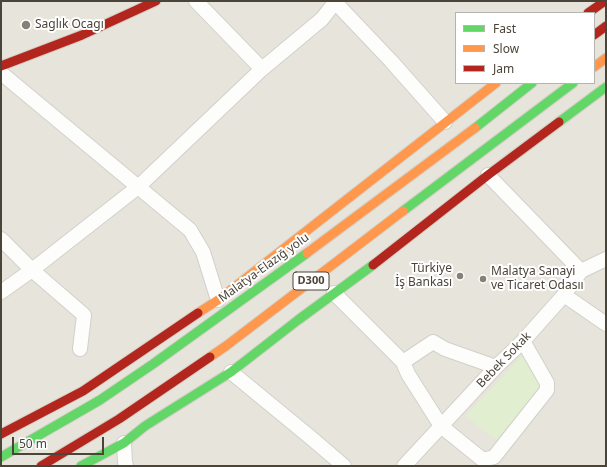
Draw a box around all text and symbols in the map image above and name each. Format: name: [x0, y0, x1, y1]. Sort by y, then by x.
legend: [455, 12, 595, 84]
place label: Saglık Ocagı: [35, 18, 104, 32]
marker: Saglık Ocagı: [20, 19, 32, 31]
text: Fast: [493, 20, 516, 37]
text: Slow: [493, 40, 519, 57]
text: Jam: [493, 60, 514, 77]
street label: Malatya-Elazığ yolu: [216, 230, 312, 306]
place label: Türkiye İş Bankası: [395, 262, 452, 290]
place label: Malatya Sanayi ve Ticaret Odasıı: [491, 265, 584, 293]
marker: Türkiye İş Bankası: [455, 271, 465, 281]
road number: D300: [293, 272, 329, 290]
marker: Malatya Sanayi ve Ticaret Odasıı: [478, 274, 488, 284]
street label: Bebek Sokak: [474, 329, 534, 391]
scale bar: [14, 429, 106, 455]
text: 50 m: [19, 435, 47, 452]

